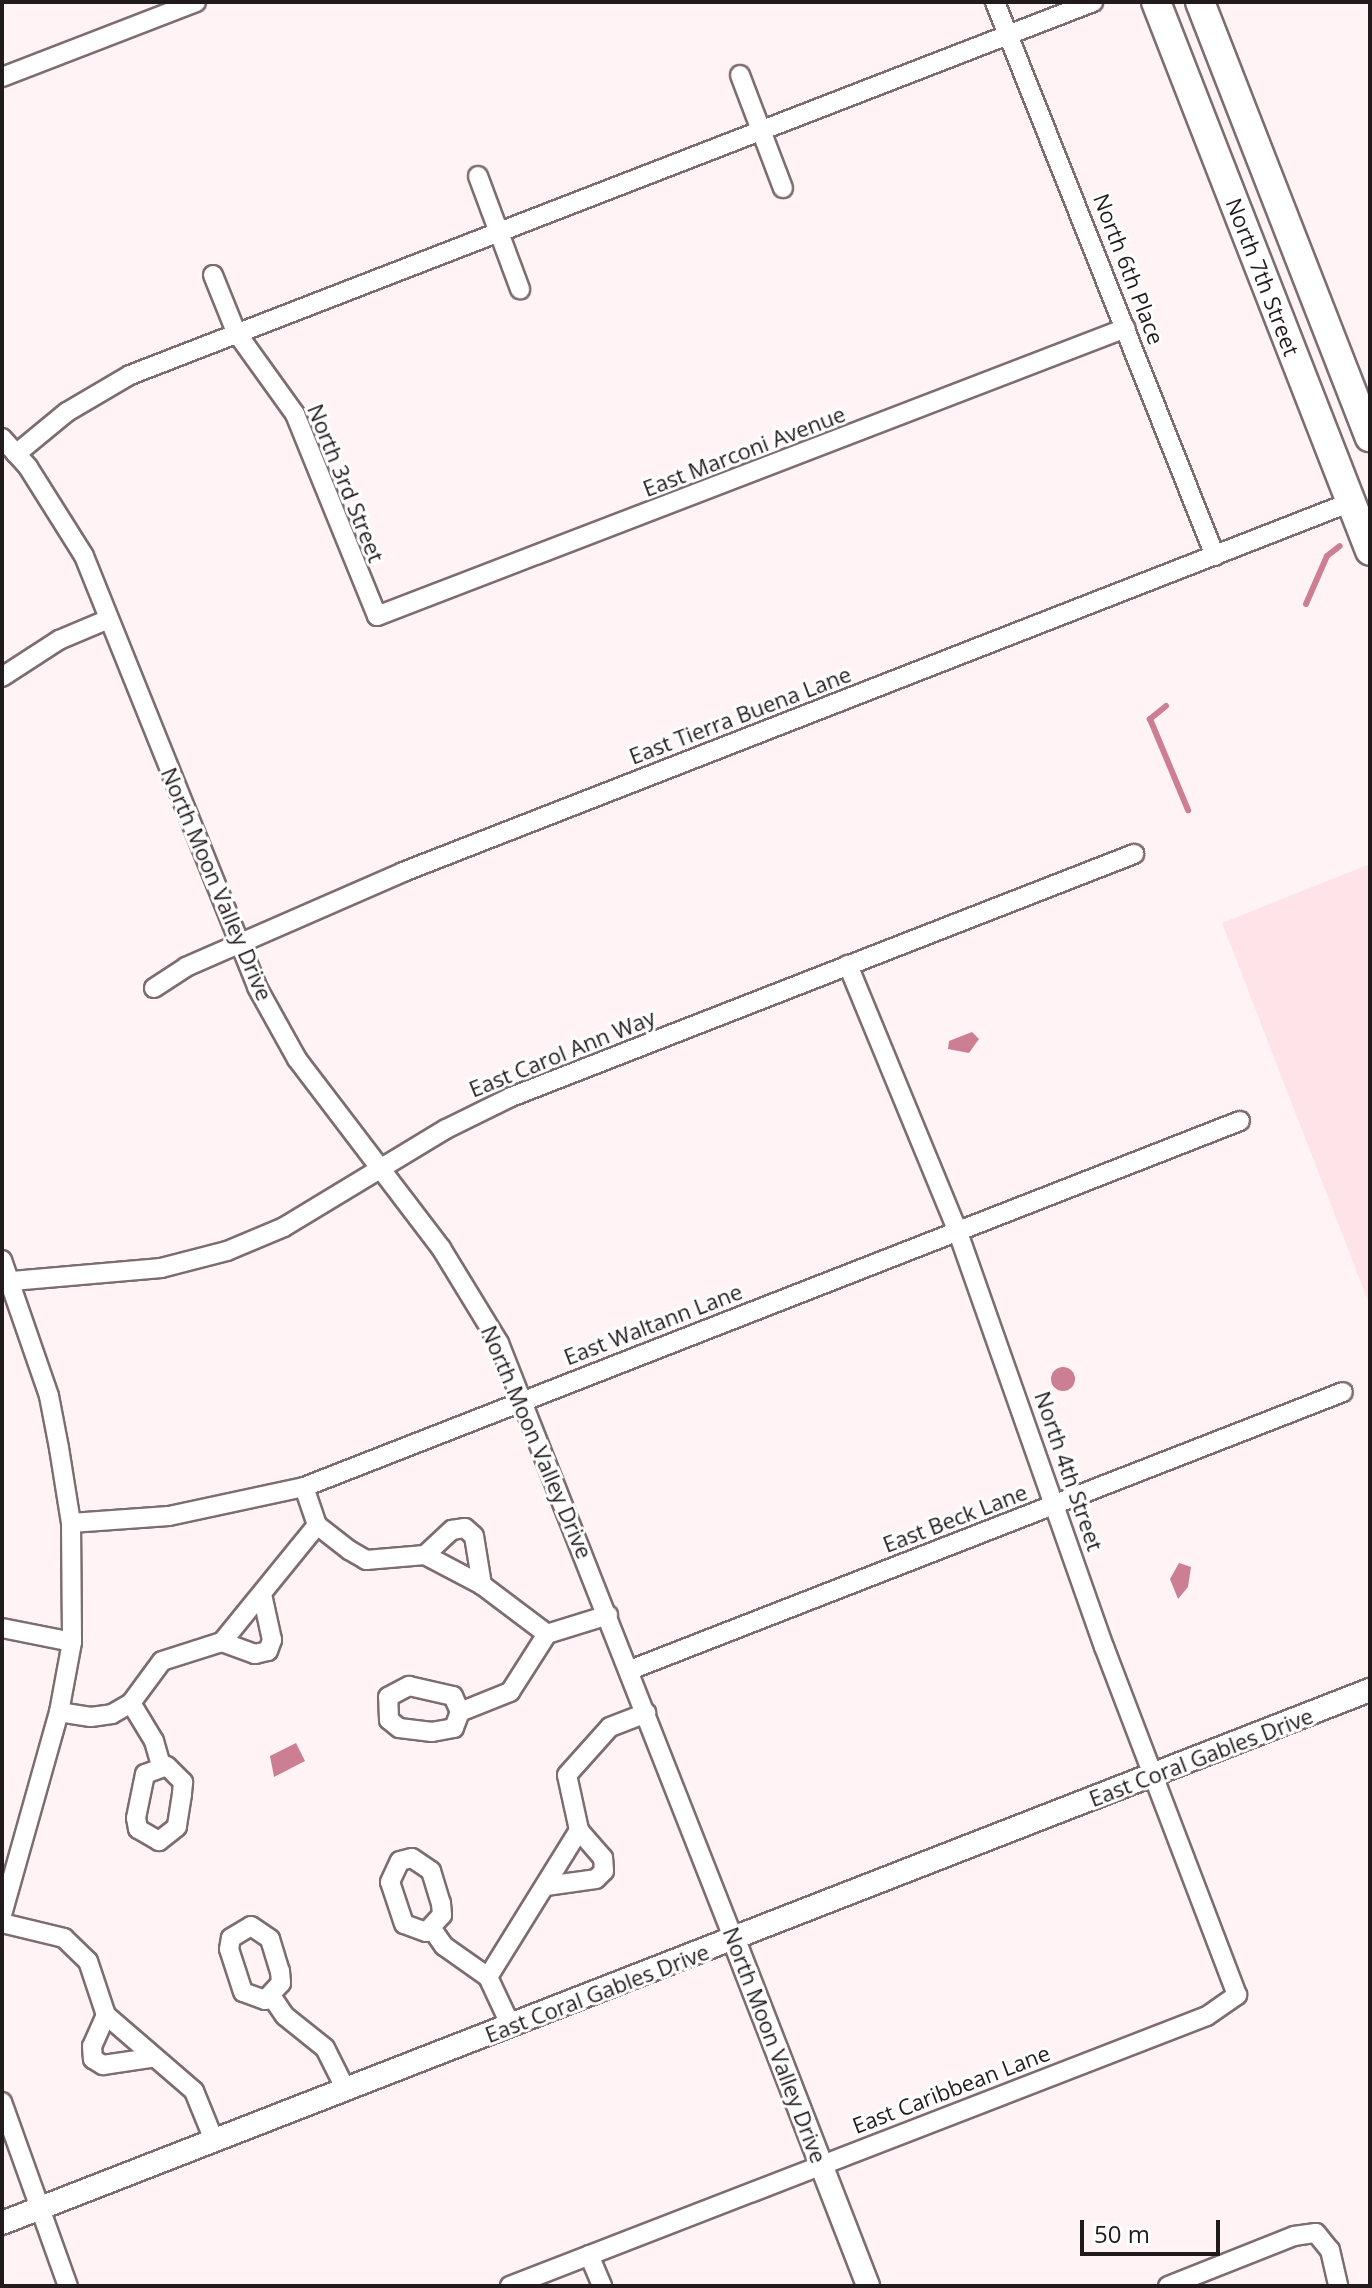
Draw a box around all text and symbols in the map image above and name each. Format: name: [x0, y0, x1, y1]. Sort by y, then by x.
street label: North 6th Place: [1088, 190, 1170, 348]
street label: North 7th Street: [1221, 194, 1305, 360]
street label: North 3rd Street: [302, 400, 390, 566]
street label: East Marconi Avenue: [639, 400, 849, 502]
street label: East Tierra Buena Lane: [625, 660, 855, 770]
street label: North Moon Valley Drive: [156, 763, 278, 1005]
street label: East Carol Ann Way: [465, 1004, 659, 1102]
street label: East Waltann Lane: [560, 1278, 746, 1370]
street label: North Moon Valley Drive: [476, 1321, 598, 1563]
street label: North 4th Street: [1029, 1388, 1109, 1554]
street label: East Beck Lane: [879, 1478, 1031, 1558]
street label: East Coral Gables Drive: [1085, 1702, 1317, 1812]
street label: North Moon Valley Drive: [718, 1923, 832, 2167]
street label: East Coral Gables Drive: [481, 1938, 713, 2048]
street label: East Caribbean Lane: [849, 2039, 1053, 2139]
scale bar: [1084, 2204, 1224, 2254]
text: 50 m: [1094, 2217, 1150, 2250]

